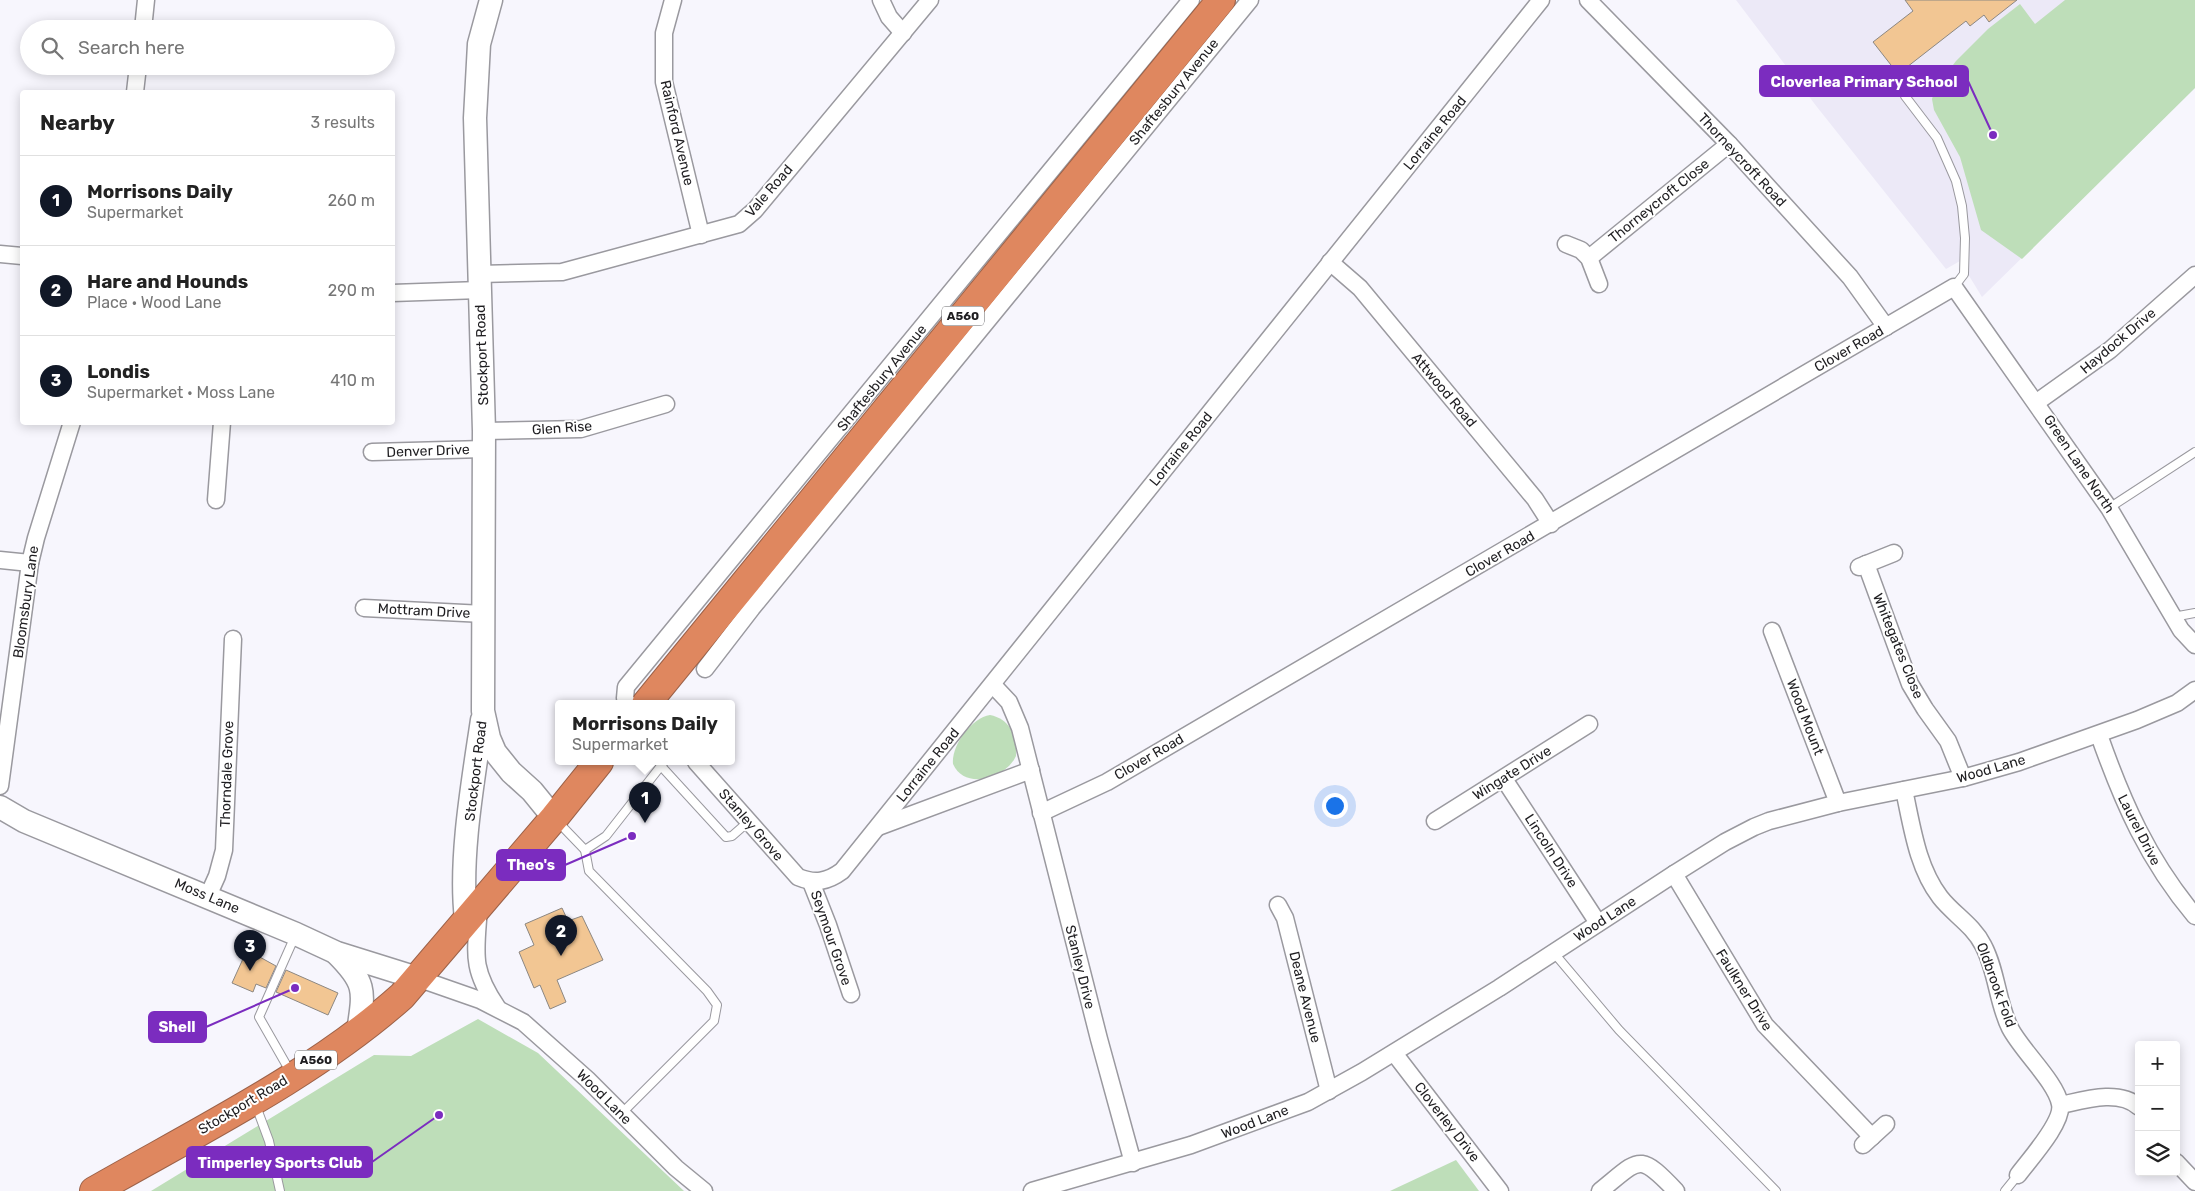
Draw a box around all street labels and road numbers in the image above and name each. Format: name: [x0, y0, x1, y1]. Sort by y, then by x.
street label: Shaftesbury Avenue: [1126, 35, 1222, 149]
street label: Rainford Avenue: [657, 79, 697, 187]
street label: Lorraine Road: [1400, 93, 1470, 173]
street label: Thorneycroft Road: [1694, 110, 1790, 210]
street label: Thorneycroft Close: [1605, 155, 1713, 247]
street label: Vale Road: [742, 161, 796, 221]
street label: Stockport Road: [472, 304, 492, 406]
street label: Haydock Drive: [2077, 304, 2159, 378]
road number: A560: [942, 306, 984, 326]
street label: Shaftesbury Avenue: [834, 321, 930, 435]
street label: Clover Road: [1811, 322, 1887, 376]
street label: Attwood Road: [1408, 349, 1480, 431]
street label: Lorraine Road: [1146, 409, 1216, 489]
street label: Green Lane North: [2040, 412, 2118, 516]
street label: Glen Rise: [531, 417, 593, 439]
street label: Denver Drive: [386, 441, 470, 461]
street label: Clover Road: [1462, 527, 1538, 581]
street label: Bloomsbury Lane: [10, 545, 42, 659]
street label: Whitegates Close: [1869, 591, 1927, 701]
street label: Mottram Drive: [377, 600, 471, 622]
street label: Wood Mount: [1783, 677, 1827, 758]
street label: Thorndale Grove: [217, 720, 237, 828]
street label: Stockport Road: [461, 720, 491, 822]
street label: Lorraine Road: [893, 725, 963, 805]
street label: Clover Road: [1111, 730, 1187, 784]
street label: Wingate Drive: [1470, 742, 1555, 804]
street label: Wood Lane: [1955, 751, 2027, 787]
street label: Stanley Grove: [715, 785, 787, 865]
street label: Laurel Drive: [2114, 792, 2164, 869]
street label: Lincoln Drive: [1521, 811, 1581, 891]
street label: Moss Lane: [172, 875, 242, 917]
street label: Seymour Grove: [807, 888, 855, 988]
street label: Wood Lane: [1571, 893, 1639, 945]
street label: Stanley Drive: [1061, 923, 1099, 1011]
street label: Oldbrook Fold: [1973, 940, 2019, 1030]
street label: Faulkner Drive: [1712, 946, 1776, 1034]
street label: Deane Avenue: [1285, 950, 1325, 1045]
road number: A560: [295, 1050, 337, 1070]
street label: Wood Lane: [573, 1066, 635, 1128]
street label: Stockport Road: [195, 1072, 291, 1138]
street label: Cloverley Drive: [1411, 1079, 1484, 1165]
street label: Wood Lane: [1219, 1101, 1291, 1143]

